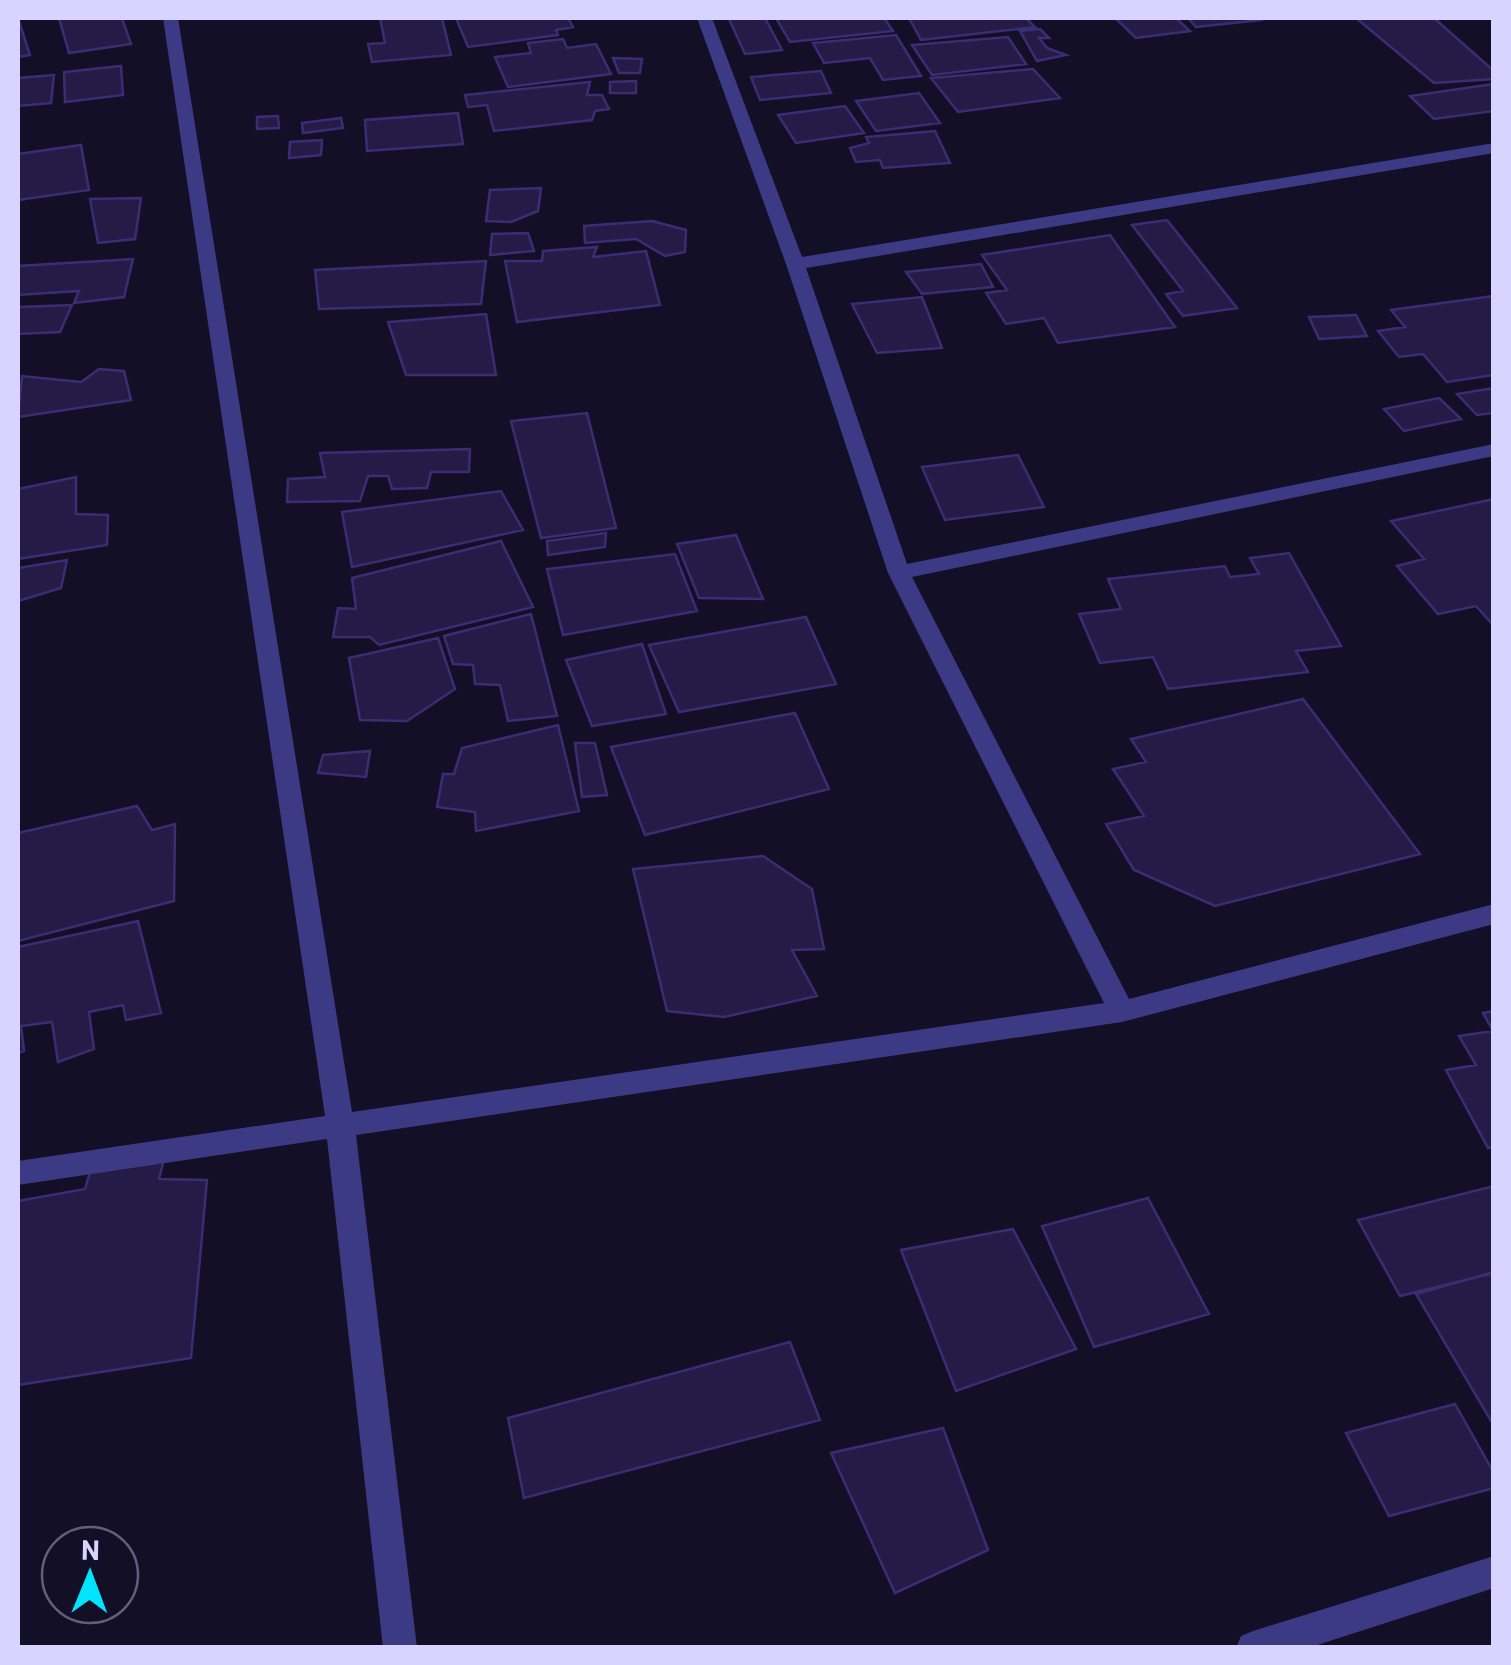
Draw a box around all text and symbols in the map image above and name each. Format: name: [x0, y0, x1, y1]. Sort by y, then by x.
north arrow: [40, 1525, 140, 1625]
text: N: [81, 1532, 100, 1566]

